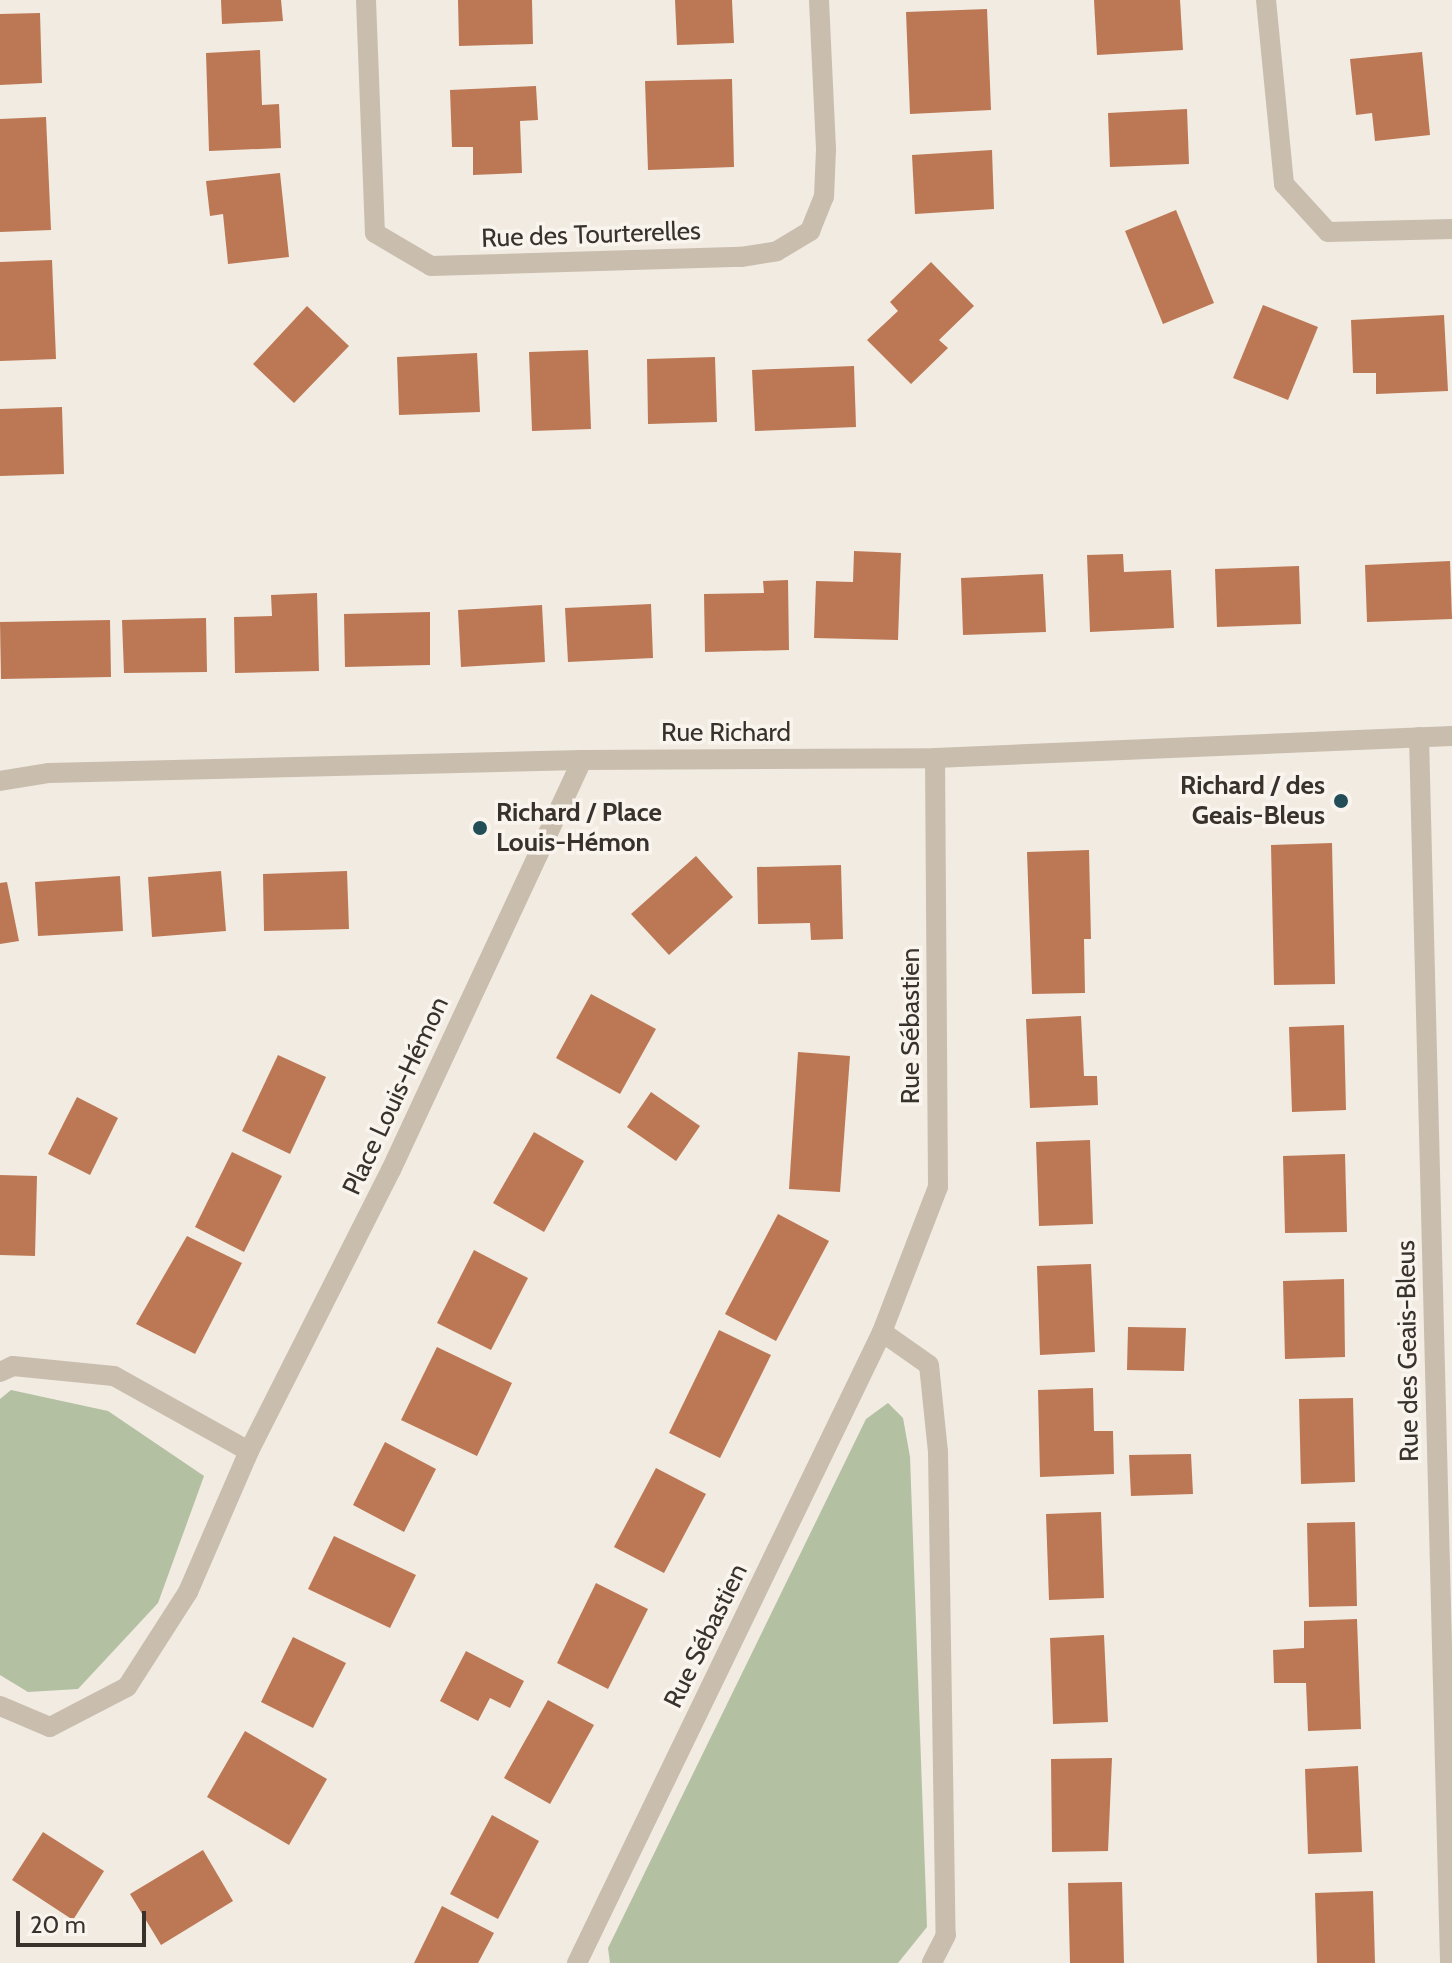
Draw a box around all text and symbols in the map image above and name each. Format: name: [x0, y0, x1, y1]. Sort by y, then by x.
street label: Rue des Tourterelles: [481, 216, 701, 254]
street label: Rue Richard: [661, 717, 791, 749]
place label: Richard / des Geais-Bleus: [1180, 770, 1325, 832]
marker: Richard / des Geais-Bleus: [1332, 792, 1350, 810]
place label: Richard / Place Louis-Hémon: [496, 797, 662, 858]
marker: Richard / Place Louis-Hémon: [471, 819, 489, 837]
street label: Rue Sébastien: [895, 948, 927, 1104]
street label: Place Louis-Hémon: [336, 992, 456, 1200]
street label: Rue des Geais-Bleus: [1390, 1240, 1426, 1462]
street label: Rue Sébastien: [658, 1559, 754, 1713]
scale bar: [20, 1895, 150, 1945]
text: 20 m: [30, 1910, 86, 1939]

